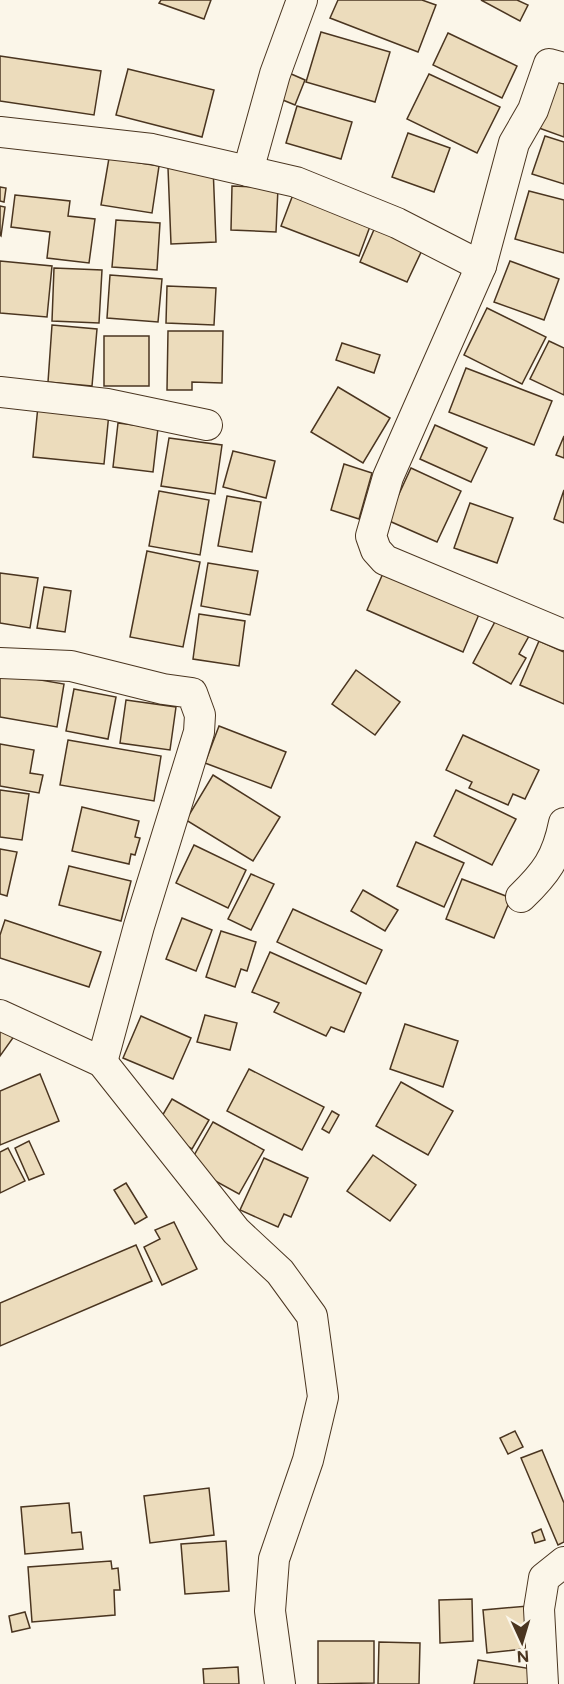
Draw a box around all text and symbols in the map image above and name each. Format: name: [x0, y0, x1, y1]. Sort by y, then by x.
north arrow: [492, 1612, 552, 1672]
text: N: [516, 1647, 530, 1666]

